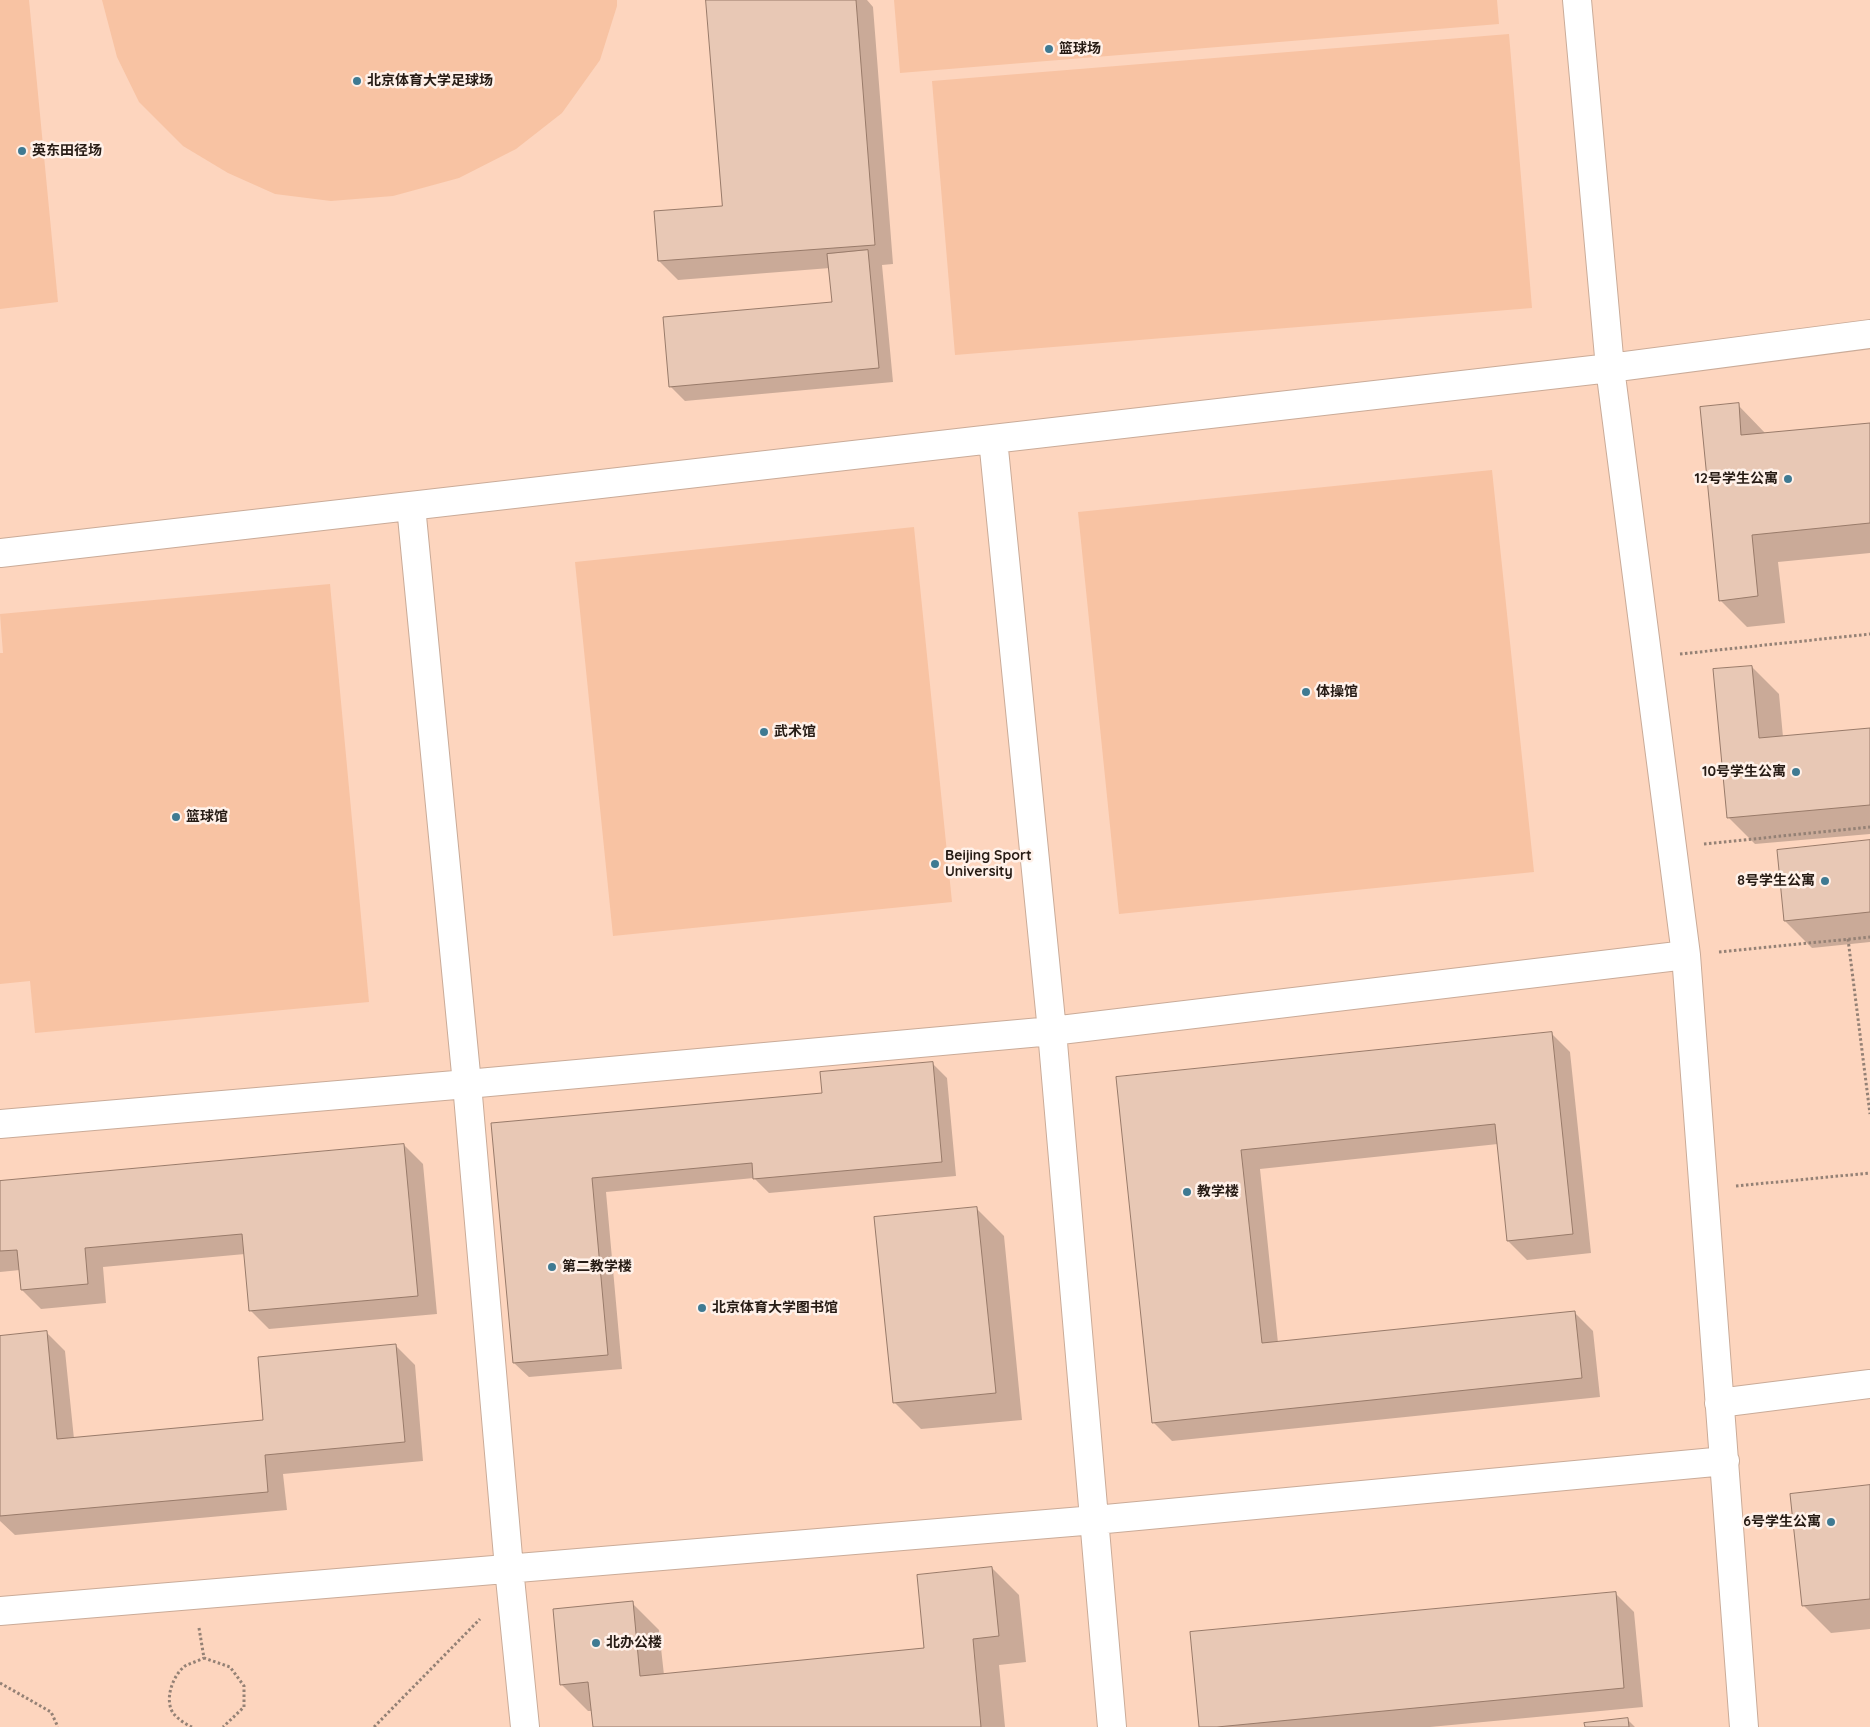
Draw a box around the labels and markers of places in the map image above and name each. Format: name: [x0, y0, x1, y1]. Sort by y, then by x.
place label: 篮球场: [1059, 41, 1101, 57]
marker: 篮球场: [1043, 43, 1055, 55]
place label: 北京体育大学足球场: [367, 73, 493, 89]
marker: 北京体育大学足球场: [351, 75, 363, 87]
place label: 英东田径场: [32, 143, 102, 159]
marker: 英东田径场: [16, 145, 28, 157]
place label: 12号学生公寓: [1695, 471, 1778, 487]
marker: 12号学生公寓: [1782, 473, 1794, 485]
place label: 体操馆: [1316, 684, 1358, 700]
marker: 体操馆: [1300, 686, 1312, 698]
place label: 武术馆: [774, 724, 816, 740]
marker: 武术馆: [758, 726, 770, 738]
place label: 10号学生公寓: [1702, 764, 1786, 780]
marker: 10号学生公寓: [1790, 766, 1802, 778]
place label: 篮球馆: [186, 809, 228, 825]
marker: 篮球馆: [170, 811, 182, 823]
place label: Beijing Sport University: [945, 848, 1032, 880]
marker: Beijing Sport University: [929, 858, 941, 870]
place label: 8号学生公寓: [1737, 873, 1815, 889]
marker: 8号学生公寓: [1819, 875, 1831, 887]
place label: 教学楼: [1197, 1184, 1239, 1200]
marker: 教学楼: [1181, 1186, 1193, 1198]
place label: 第二教学楼: [562, 1259, 632, 1275]
marker: 第二教学楼: [546, 1261, 558, 1273]
place label: 北京体育大学图书馆: [712, 1300, 838, 1316]
marker: 北京体育大学图书馆: [696, 1302, 708, 1314]
place label: 6号学生公寓: [1743, 1514, 1821, 1530]
marker: 6号学生公寓: [1825, 1516, 1837, 1528]
place label: 北办公楼: [606, 1635, 662, 1651]
marker: 北办公楼: [590, 1637, 602, 1649]

